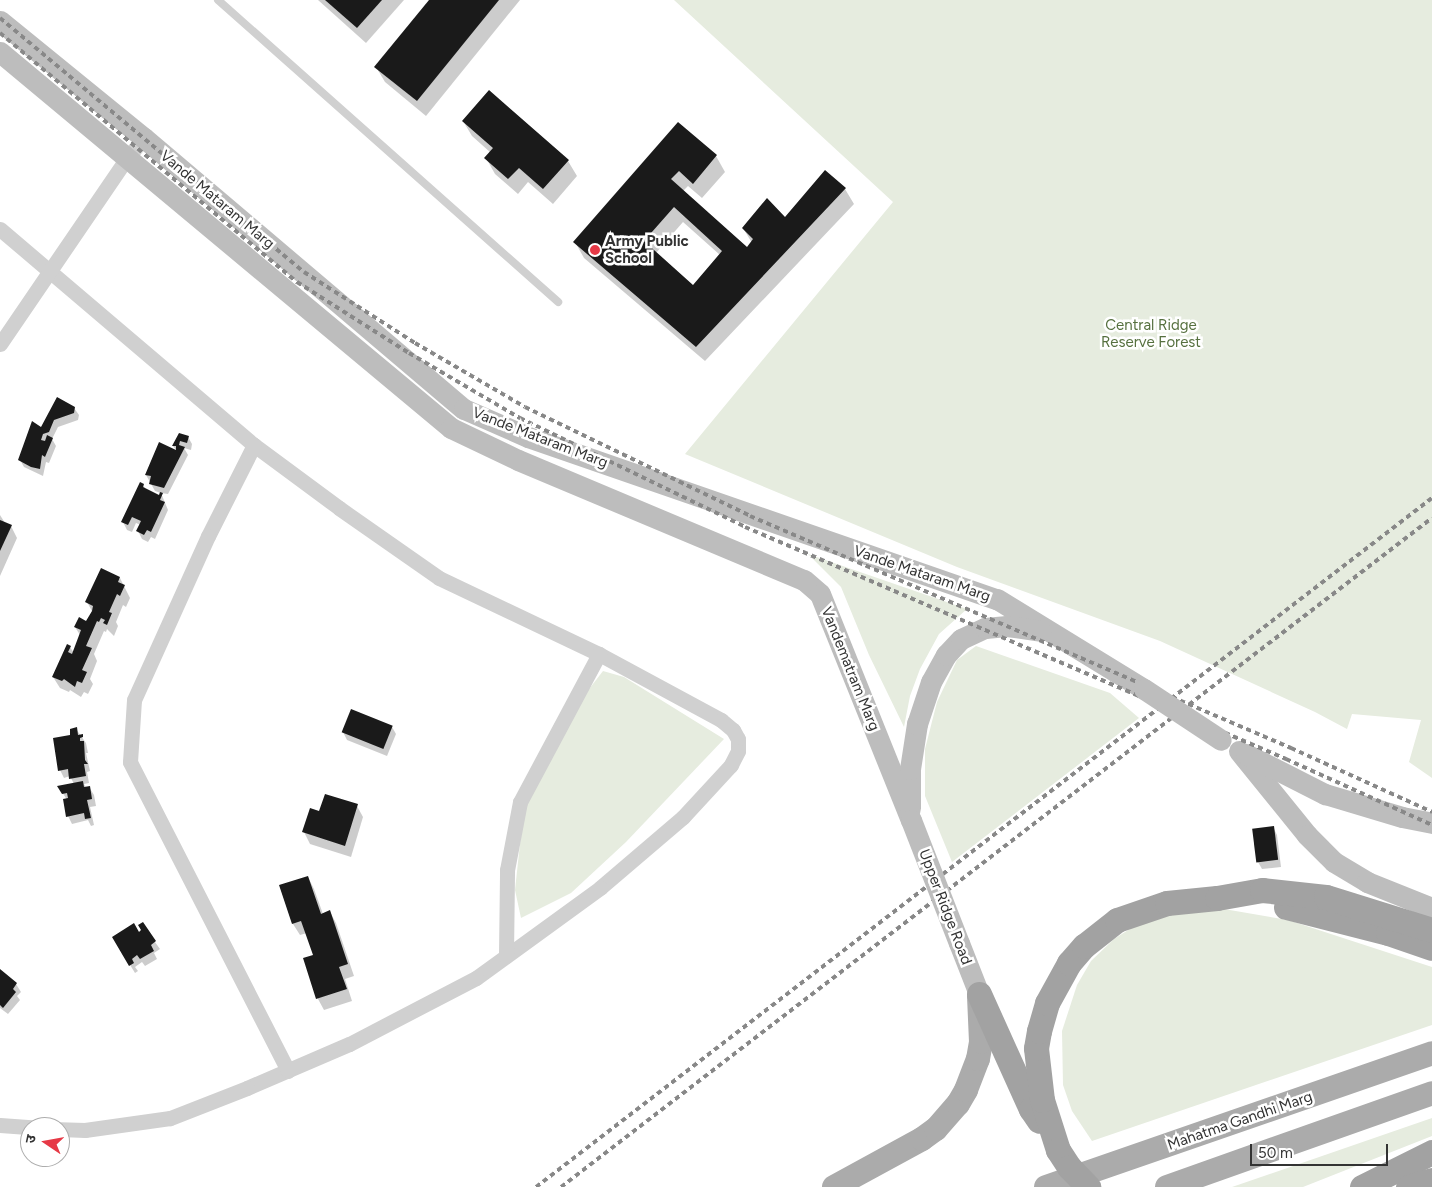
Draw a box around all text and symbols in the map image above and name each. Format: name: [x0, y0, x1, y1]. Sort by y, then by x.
street label: Vande Mataram Marg: [156, 147, 278, 253]
place label: Army Public School: [605, 232, 689, 267]
marker: Army Public School: [589, 244, 601, 256]
park label: Central Ridge Reserve Forest: [1101, 316, 1201, 351]
street label: Vande Mataram Marg: [470, 404, 610, 472]
street label: Vande Mataram Marg: [851, 542, 993, 606]
street label: Vandematram Marg: [817, 604, 883, 734]
street label: Upper Ridge Road: [915, 847, 975, 967]
street label: Mahatma Gandhi Marg: [1165, 1088, 1315, 1154]
north arrow: [20, 1117, 70, 1167]
text: उ: [22, 1133, 40, 1145]
scale bar: [1252, 1134, 1390, 1166]
text: 50 m: [1258, 1144, 1293, 1162]

